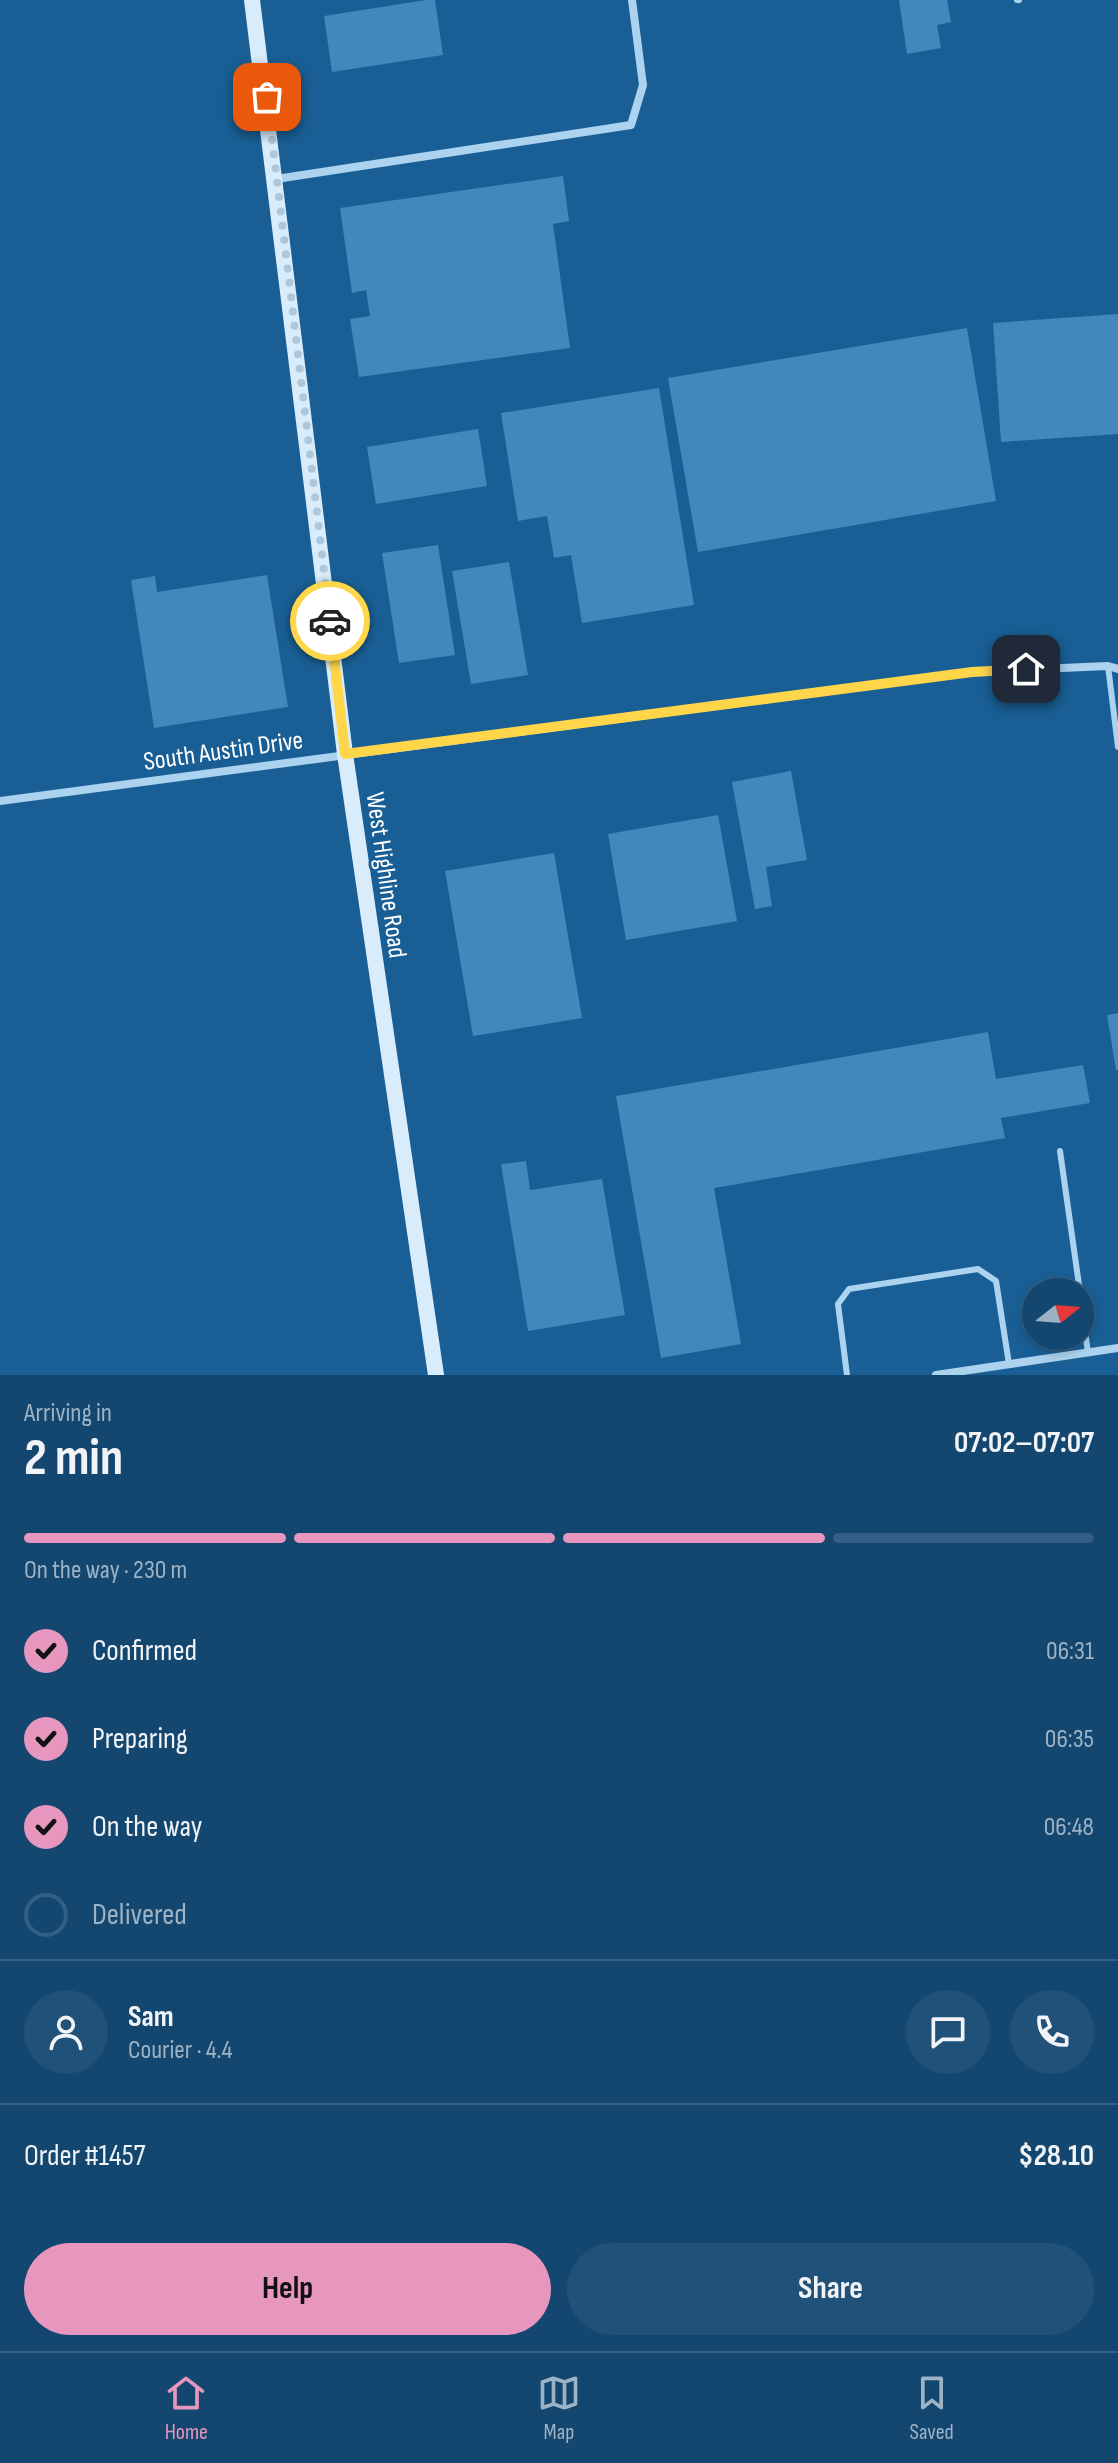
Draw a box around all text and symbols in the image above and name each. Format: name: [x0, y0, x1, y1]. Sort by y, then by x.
pin: [233, 63, 301, 131]
icon: bag: [245, 75, 289, 119]
courier: [290, 581, 370, 661]
icon: car: [308, 599, 352, 643]
pin: [992, 635, 1060, 703]
icon: home: [1004, 647, 1048, 691]
street label: South Austin Drive: [141, 725, 305, 778]
street label: West Highline Road: [359, 790, 412, 960]
north arrow: [1022, 1278, 1094, 1350]
map controls: [1022, 1278, 1094, 1350]
text: Arriving in: [24, 1398, 112, 1429]
text: 07:02–07:07: [954, 1425, 1094, 1461]
text: 2 min: [24, 1427, 123, 1490]
text: On the way · 230 m: [24, 1555, 187, 1586]
icon: check: [24, 1629, 68, 1673]
text: Confirmed: [92, 1633, 197, 1669]
text: 06:31: [1046, 1636, 1094, 1667]
icon: check: [24, 1717, 68, 1761]
text: Preparing: [92, 1721, 188, 1757]
text: 06:35: [1045, 1724, 1094, 1755]
icon: check: [24, 1805, 68, 1849]
text: On the way: [92, 1809, 202, 1845]
text: 06:48: [1044, 1812, 1094, 1843]
text: Delivered: [92, 1897, 187, 1933]
button: person: [24, 1990, 108, 2074]
button: chat: [906, 1990, 990, 2074]
button: phone: [1010, 1990, 1094, 2074]
text: Sam: [128, 1999, 174, 2035]
text: Courier · 4.4: [128, 2035, 232, 2066]
text: Order #1457: [24, 2138, 146, 2174]
text: $28.10: [1018, 2138, 1094, 2174]
button: Help: [24, 2243, 551, 2335]
button: Share: [567, 2243, 1094, 2335]
tab: Home: [164, 2371, 208, 2446]
tab: Map: [537, 2371, 581, 2446]
tab: Saved: [910, 2371, 954, 2446]

